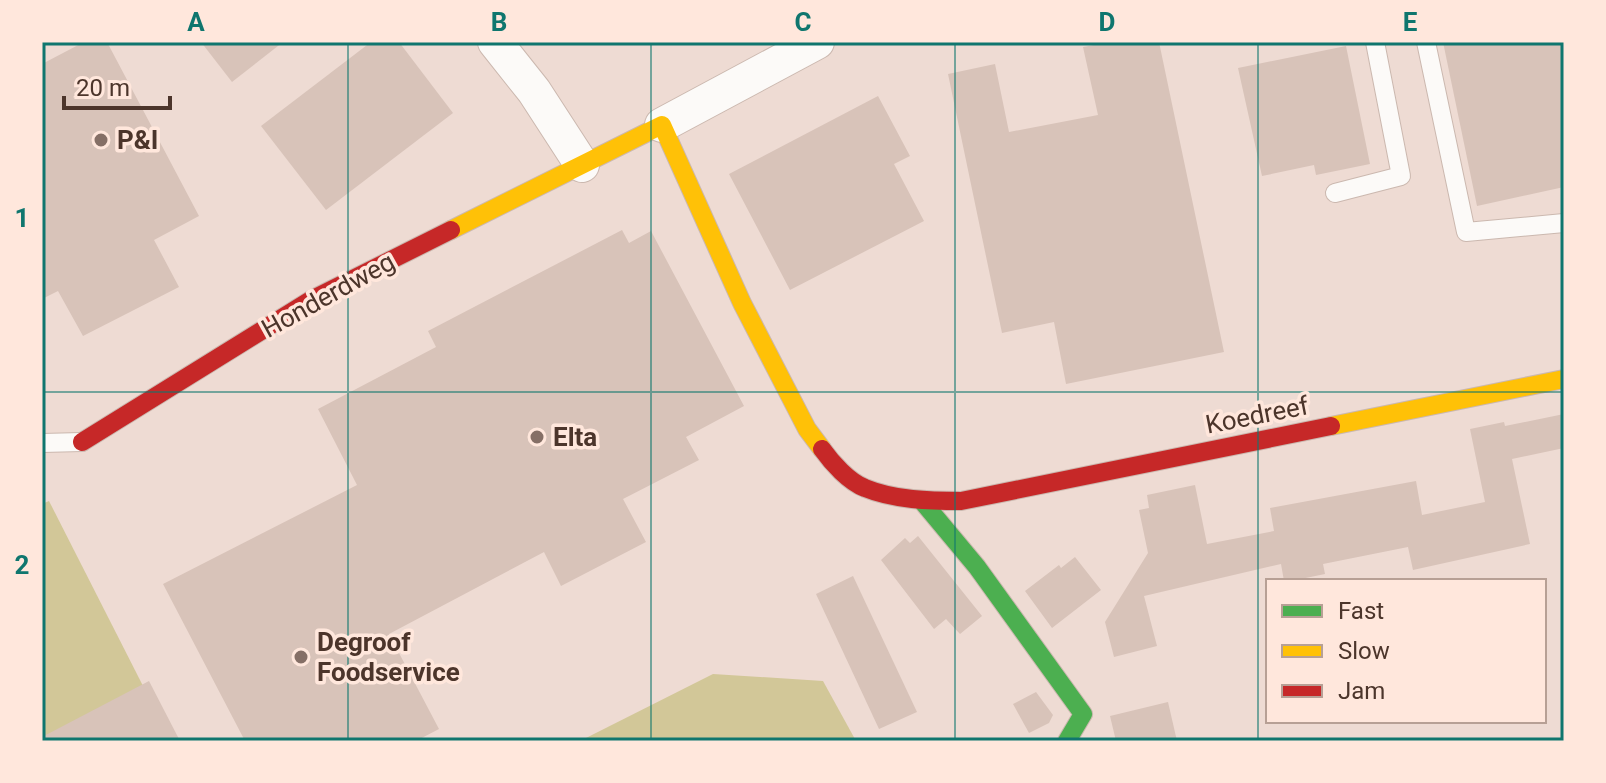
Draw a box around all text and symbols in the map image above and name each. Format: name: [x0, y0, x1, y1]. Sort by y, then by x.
text: A: [187, 7, 205, 37]
text: B: [491, 7, 507, 37]
text: C: [794, 7, 812, 37]
text: D: [1099, 7, 1115, 37]
text: E: [1403, 7, 1418, 37]
scale bar: [64, 60, 170, 110]
text: 20 m: [76, 74, 130, 102]
place label: P&I: [117, 125, 158, 155]
marker: P&I: [92, 131, 110, 149]
text: 1: [15, 203, 29, 233]
street label: Honderdweg: [256, 246, 400, 344]
street label: Koedreef: [1203, 390, 1312, 440]
place label: Elta: [553, 422, 597, 452]
marker: Elta: [528, 428, 546, 446]
text: 2: [15, 550, 29, 580]
legend: [1266, 579, 1546, 723]
text: Fast: [1338, 597, 1384, 625]
place label: Degroof Foodservice: [317, 627, 460, 687]
text: Slow: [1338, 637, 1390, 665]
marker: Degroof Foodservice: [292, 648, 310, 666]
text: Jam: [1338, 677, 1385, 705]

